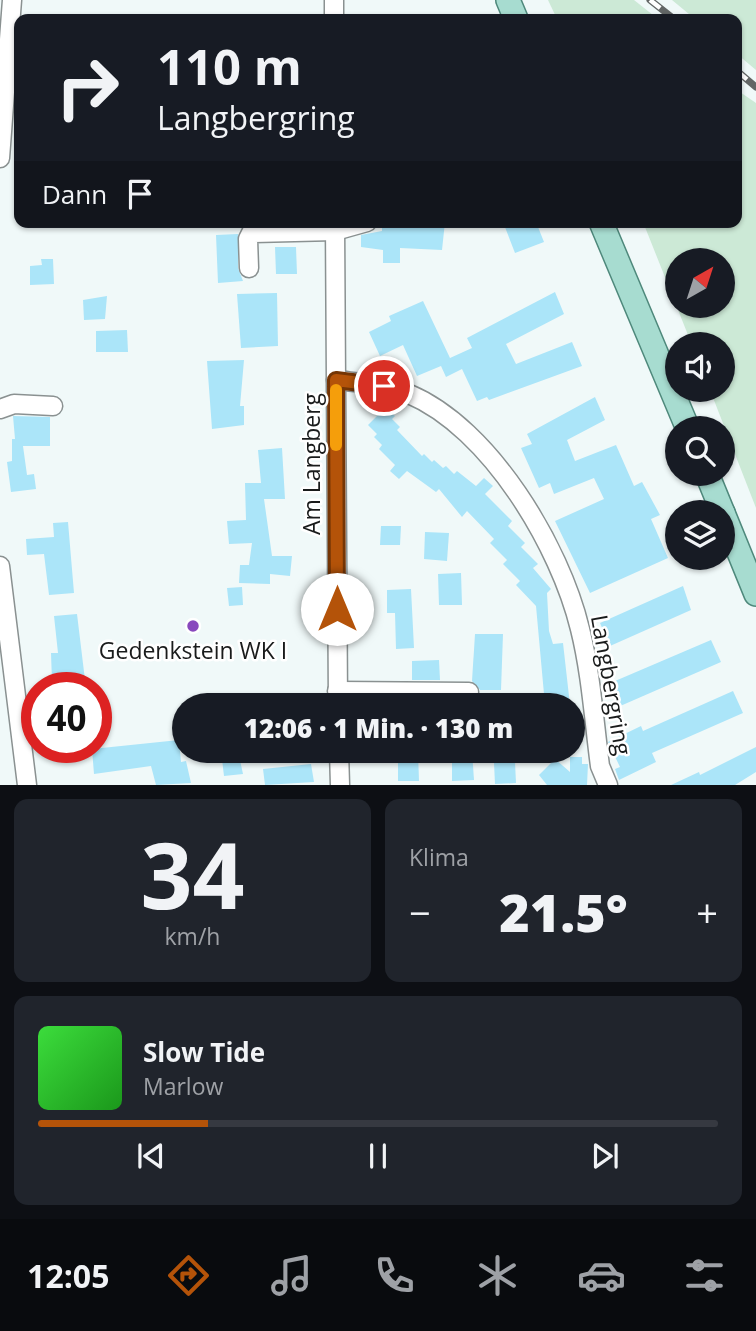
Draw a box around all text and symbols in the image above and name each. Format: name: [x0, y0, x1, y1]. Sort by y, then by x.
text: 110 m: [157, 33, 302, 99]
icon: right: [42, 42, 133, 133]
text: Langbergring: [157, 96, 355, 139]
icon: arrive: [121, 175, 159, 213]
text: Dann: [42, 176, 107, 212]
north arrow: [665, 248, 735, 318]
map controls: [665, 248, 735, 570]
button: sound: [665, 332, 735, 402]
pin: [354, 356, 414, 416]
icon: arrive: [365, 367, 403, 405]
street label: Am Langberg: [295, 392, 327, 535]
button: search: [665, 416, 735, 486]
button: layers: [665, 500, 735, 570]
position arrow: [300, 572, 374, 646]
street label: Langbergring: [584, 612, 640, 758]
marker: Gedenkstein WK I: [185, 618, 201, 634]
place label: Gedenkstein WK I: [99, 634, 287, 666]
speed limit sign: 40: [21, 672, 112, 763]
text: 12:06 · 1 Min. · 130 m: [244, 710, 513, 746]
text: 34: [140, 812, 245, 936]
text: Klima: [409, 841, 469, 873]
text: 21.5°: [499, 876, 628, 947]
text: −: [409, 886, 431, 938]
text: +: [696, 886, 718, 938]
text: km/h: [165, 920, 220, 952]
text: Slow Tide: [143, 1034, 265, 1070]
text: Marlow: [143, 1070, 223, 1102]
icon: previous: [132, 1137, 170, 1175]
icon: pause: [359, 1137, 397, 1175]
icon: next: [586, 1137, 624, 1175]
icon: directions: [164, 1251, 213, 1300]
icon: music: [267, 1251, 316, 1300]
icon: phone: [370, 1251, 419, 1300]
icon: climate: [473, 1251, 522, 1300]
icon: car: [577, 1251, 626, 1300]
icon: filters: [680, 1251, 729, 1300]
text: 12:05: [27, 1254, 109, 1297]

